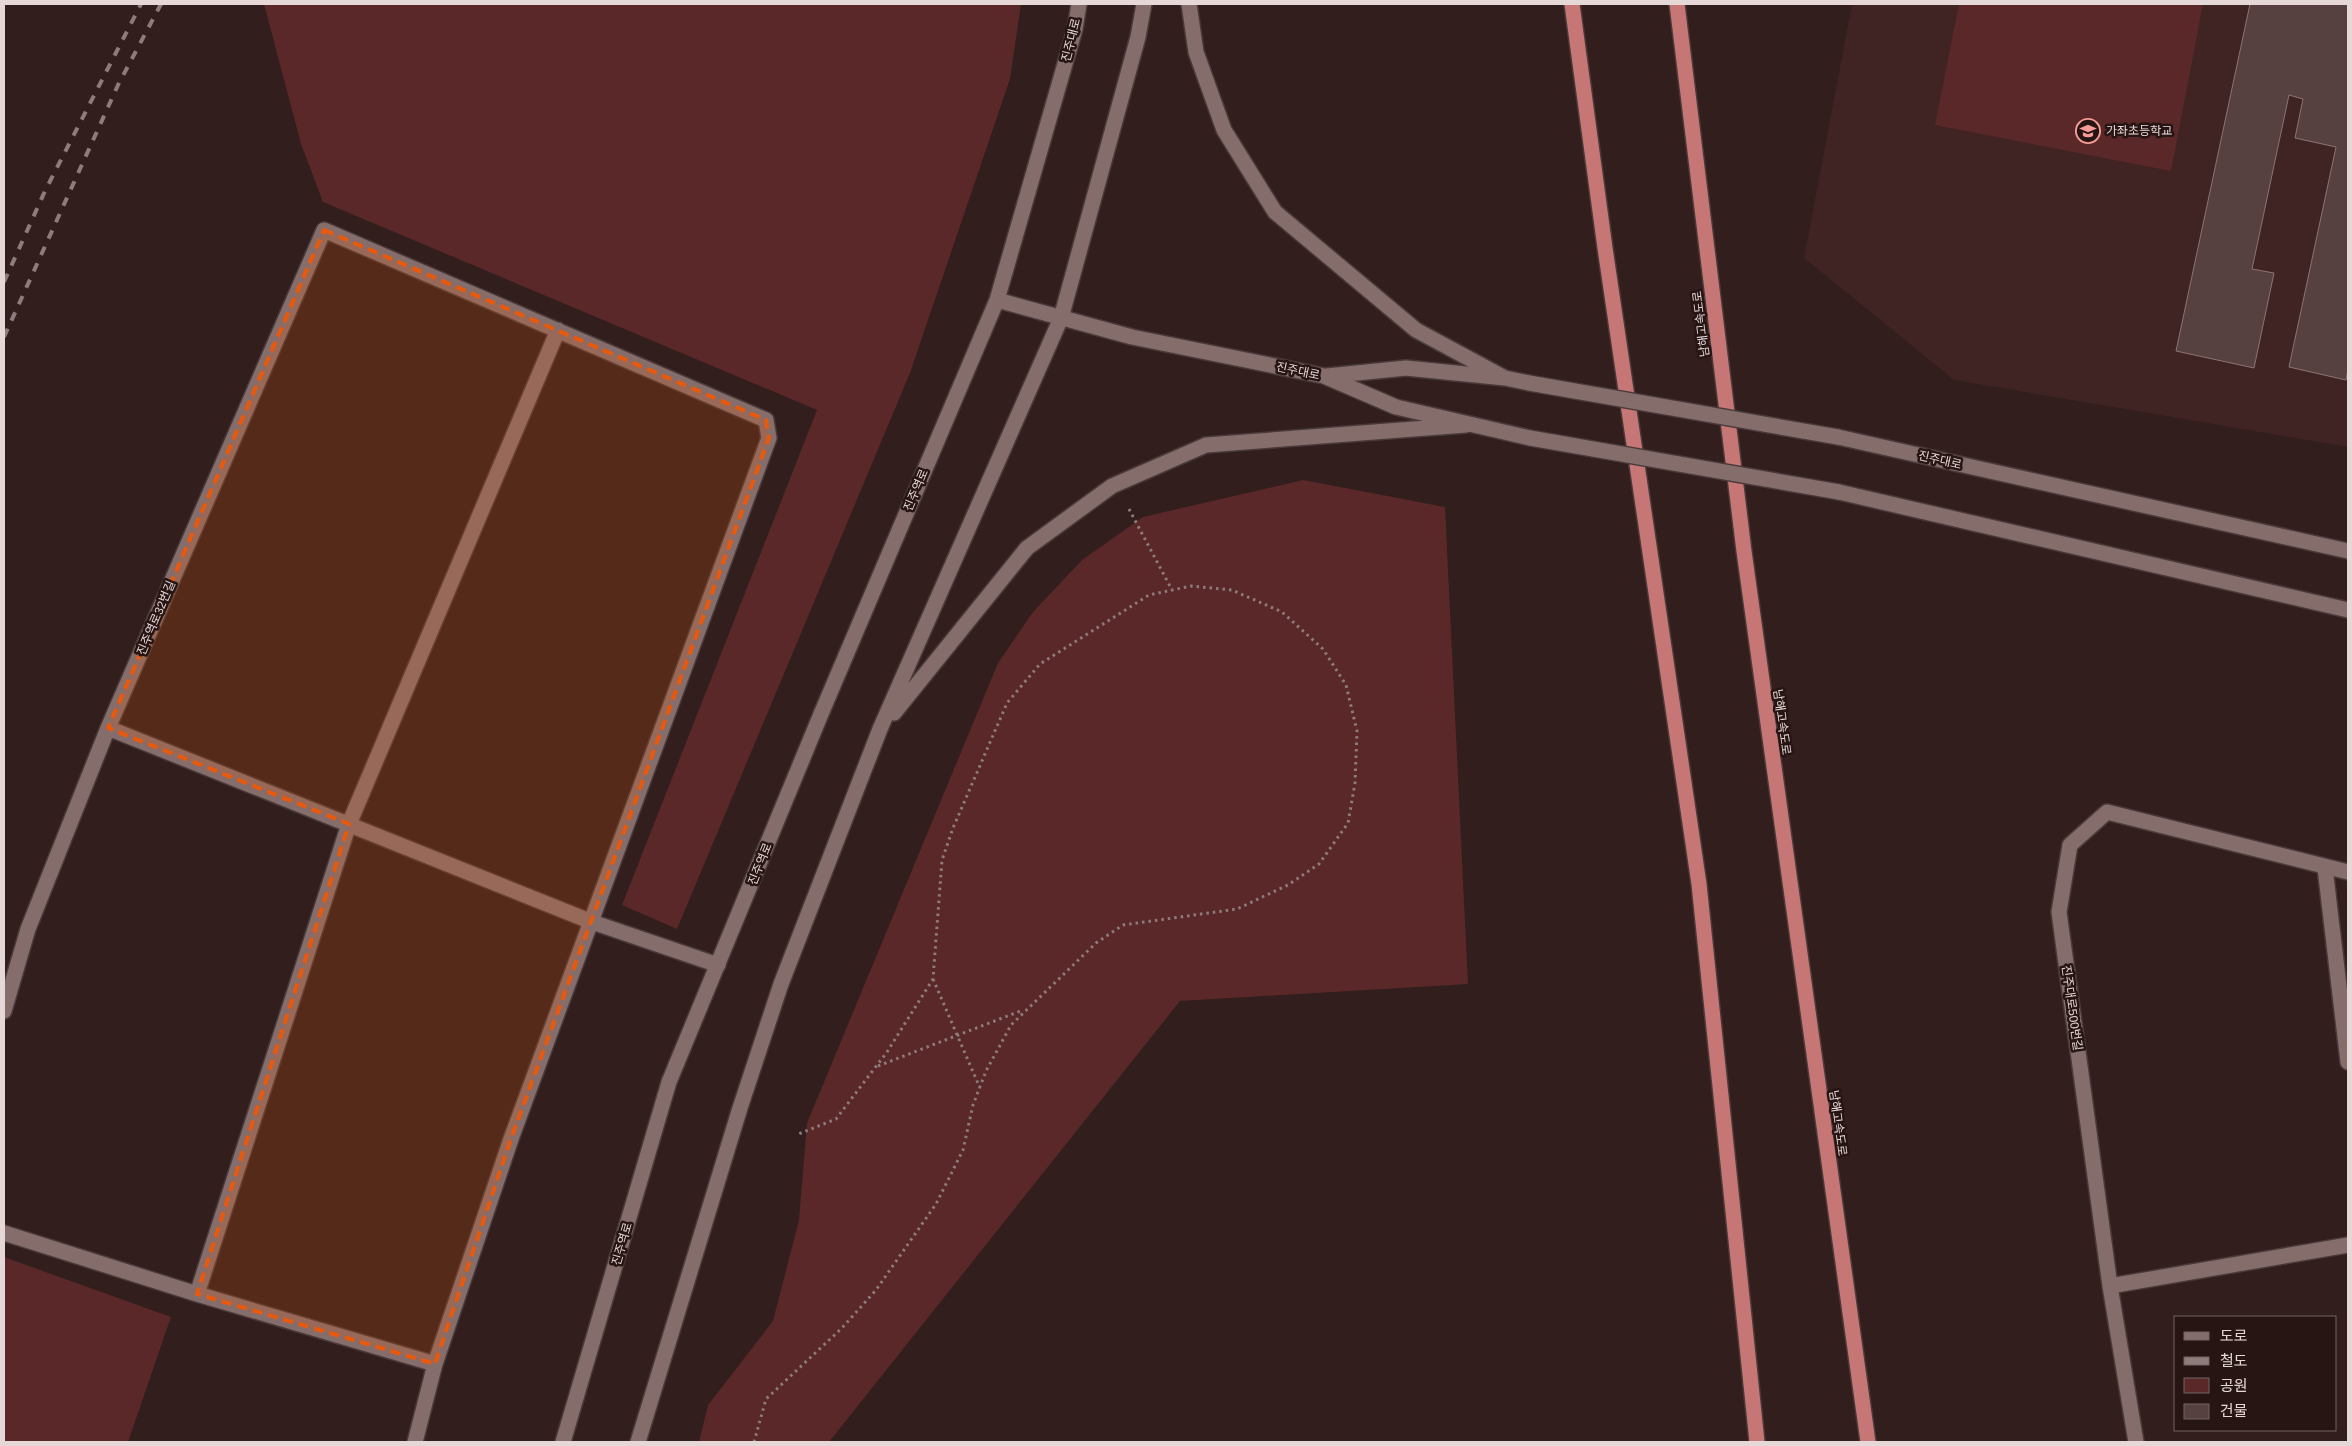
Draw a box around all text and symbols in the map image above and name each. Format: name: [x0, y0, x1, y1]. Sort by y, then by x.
street label: 진주대로: [1059, 17, 1083, 63]
school or university icon: 가좌초등학교: [2075, 118, 2101, 144]
place label: 가좌초등학교: [2106, 124, 2172, 138]
street label: 남해고속도로: [1690, 290, 1712, 358]
street label: 진주대로: [1275, 360, 1321, 382]
street label: 진주대로: [1917, 448, 1963, 472]
street label: 진주역로: [901, 467, 931, 513]
street label: 진주역로32번길: [134, 579, 178, 657]
street label: 남해고속도로: [1770, 688, 1794, 756]
street label: 진주역로: [745, 841, 775, 887]
street label: 진주대로500번길: [2059, 964, 2085, 1052]
street label: 남해고속도로: [1826, 1089, 1850, 1157]
street label: 진주역로: [609, 1221, 635, 1267]
legend: [2174, 1316, 2337, 1431]
text: 도로: [2220, 1327, 2248, 1344]
text: 철도: [2220, 1352, 2248, 1369]
text: 공원: [2220, 1377, 2248, 1394]
text: 건물: [2220, 1402, 2248, 1419]

